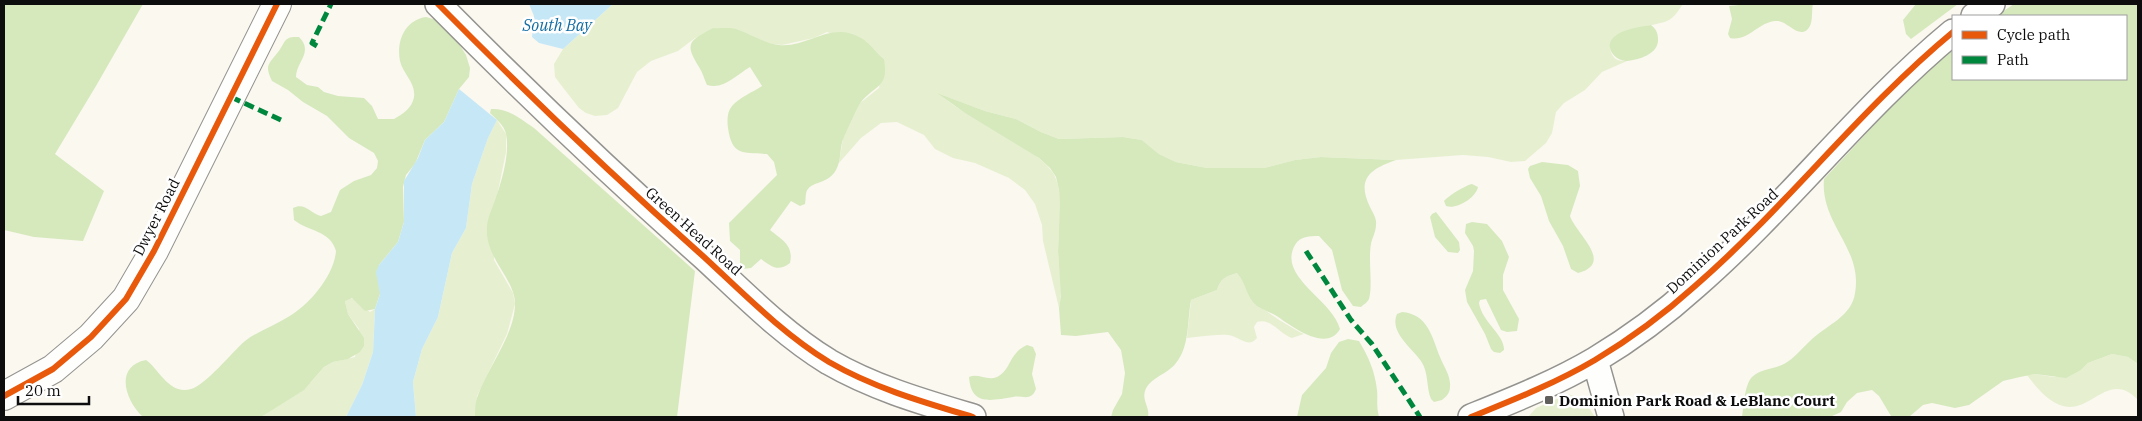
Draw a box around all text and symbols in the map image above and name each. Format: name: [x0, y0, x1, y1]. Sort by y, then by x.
water label: South Bay: [521, 15, 593, 35]
legend: [1952, 15, 2127, 80]
text: Cycle path: [1997, 25, 2070, 44]
text: Path: [1997, 50, 2029, 69]
street label: Dwyer Road: [128, 175, 184, 259]
street label: Green Head Road: [642, 183, 746, 279]
street label: Dominion Park Road: [1662, 184, 1782, 298]
scale bar: [18, 374, 89, 406]
text: 20 m: [25, 381, 61, 400]
place label: Dominion Park Road & LeBlanc Court: [1559, 391, 1835, 410]
marker: Dominion Park Road & LeBlanc Court: [1543, 394, 1555, 406]

